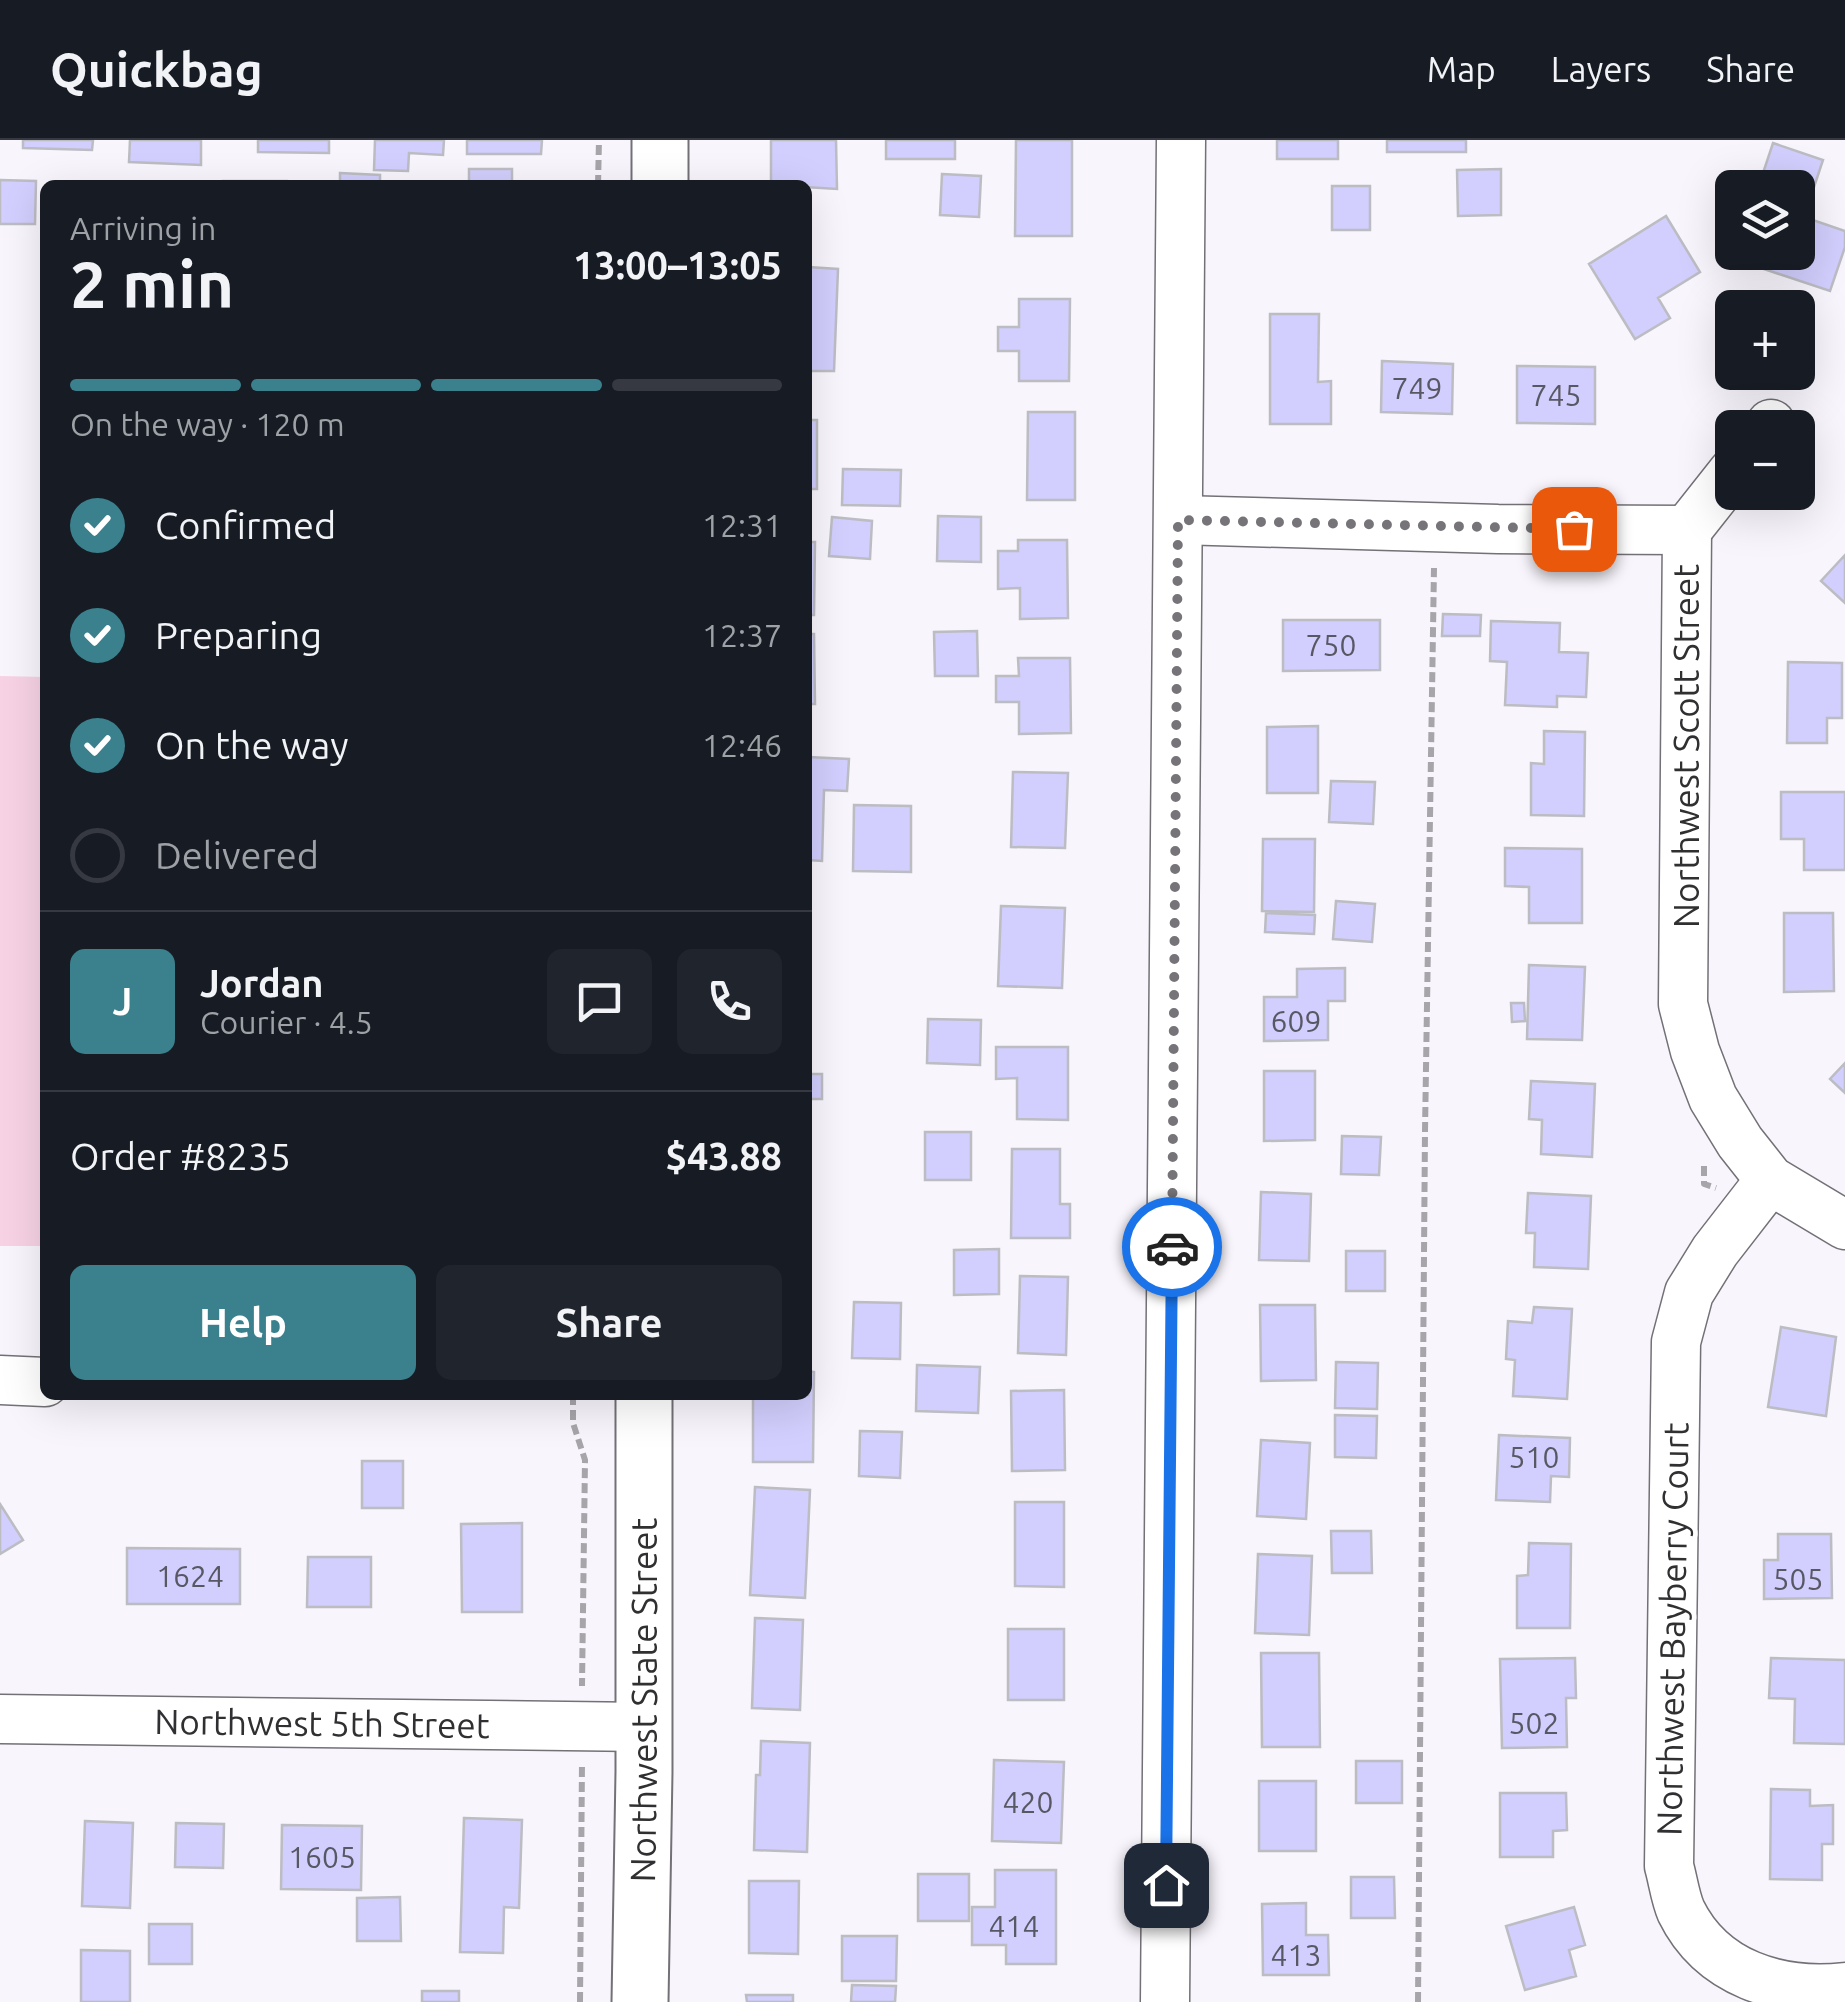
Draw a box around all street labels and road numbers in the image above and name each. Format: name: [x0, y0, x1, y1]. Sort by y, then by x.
street label: Northwest Scott Street: [1666, 564, 1706, 928]
street label: Northwest Bayberry Court: [1648, 1422, 1696, 1836]
street label: Northwest State Street: [622, 1517, 664, 1883]
street label: Northwest 5th Street: [154, 1701, 490, 1745]

